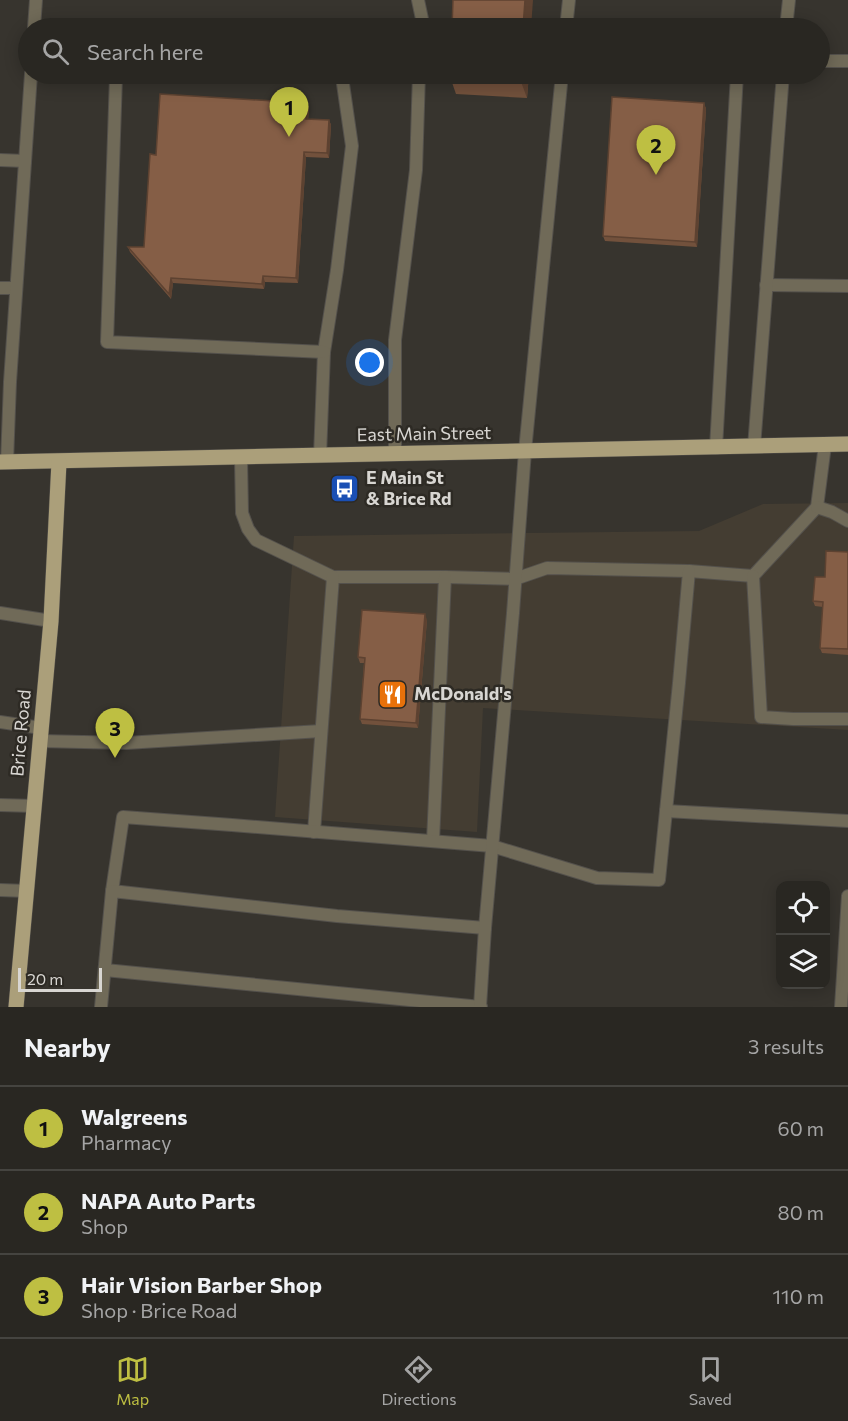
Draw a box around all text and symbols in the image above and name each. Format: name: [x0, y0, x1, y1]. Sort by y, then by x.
search box: [18, 18, 830, 84]
icon: search: [39, 35, 72, 68]
text: Search here: [87, 38, 203, 65]
pin: 1: [270, 88, 308, 137]
pin: 2: [636, 126, 676, 175]
your location: [355, 348, 384, 377]
street label: East Main Street: [356, 421, 492, 445]
place label: E Main St & Brice Rd: [366, 466, 452, 509]
bus stop icon: E Main St & Brice Rd: [329, 472, 361, 504]
restaurant icon: McDonald's: [377, 678, 409, 710]
place label: McDonald's: [414, 682, 512, 704]
street label: Brice Road: [5, 688, 35, 777]
pin: 3: [96, 708, 134, 758]
map controls: [776, 881, 830, 989]
button: locate: [776, 881, 830, 935]
button: layers: [776, 935, 830, 989]
scale bar: [18, 965, 102, 992]
text: 20 m: [27, 969, 63, 988]
text: Nearby: [24, 1031, 111, 1062]
text: 3 results: [748, 1034, 824, 1058]
text: Walgreens: [81, 1103, 187, 1130]
text: 1: [39, 1116, 48, 1140]
text: 60 m: [778, 1116, 824, 1140]
text: Pharmacy: [81, 1130, 172, 1154]
text: NAPA Auto Parts: [81, 1187, 256, 1214]
text: 2: [38, 1200, 49, 1224]
text: 80 m: [778, 1200, 824, 1224]
text: Shop: [81, 1214, 128, 1238]
text: Hair Vision Barber Shop: [81, 1271, 322, 1298]
text: 3: [38, 1284, 49, 1308]
text: 110 m: [773, 1284, 824, 1308]
text: Shop · Brice Road: [81, 1298, 237, 1322]
tab: Map: [116, 1353, 149, 1408]
tab: Directions: [381, 1353, 456, 1408]
tab: Saved: [689, 1353, 732, 1408]

